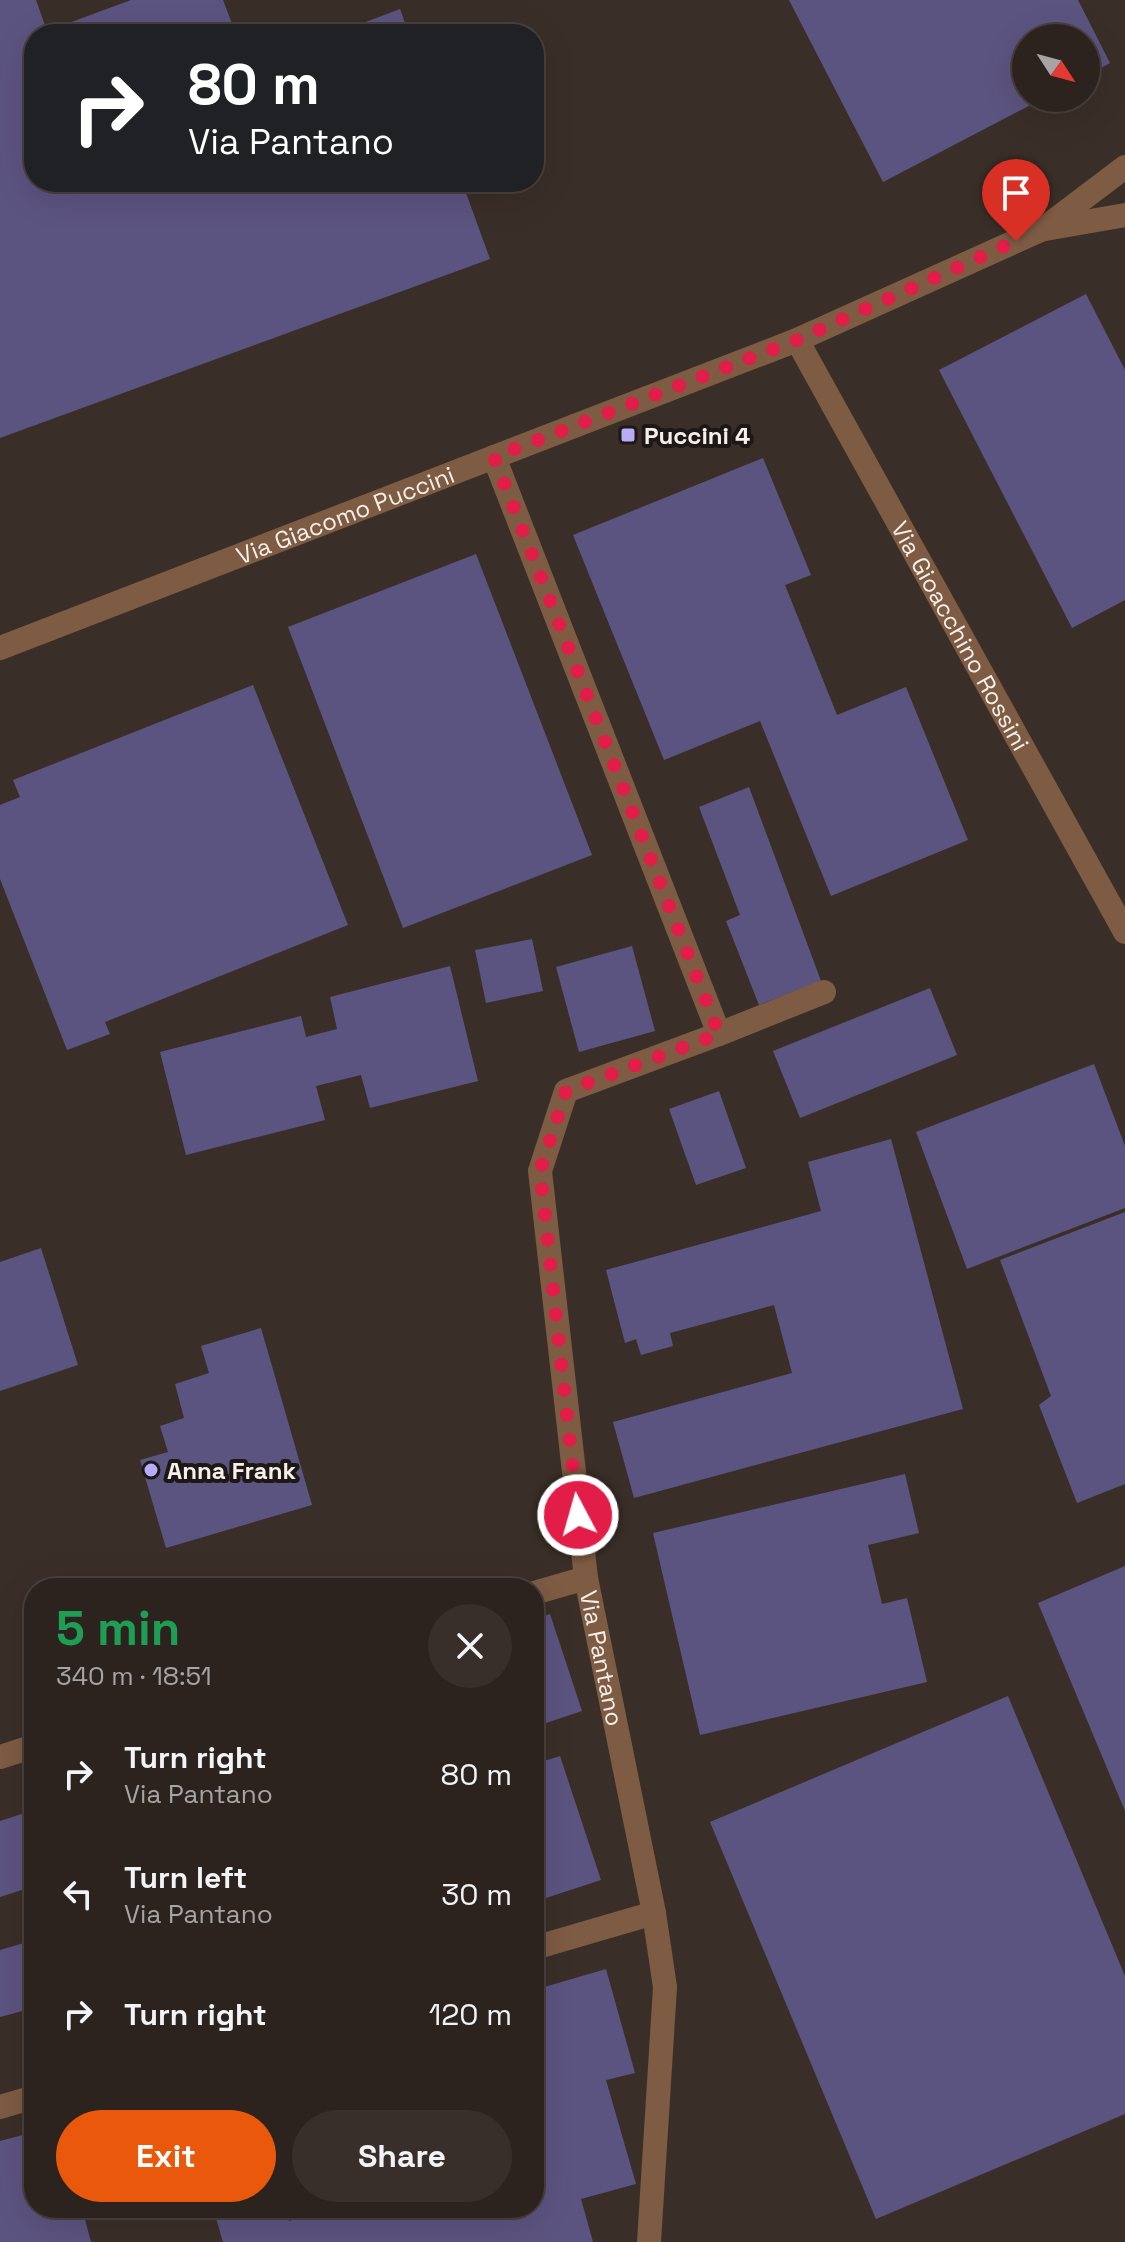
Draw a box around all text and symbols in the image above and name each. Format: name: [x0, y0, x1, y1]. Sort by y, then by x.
north arrow: [1012, 24, 1100, 112]
map controls: [1012, 24, 1100, 112]
text: 80 m: [188, 49, 320, 120]
icon: right: [56, 56, 160, 160]
text: Via Pantano: [188, 119, 394, 165]
pin: [982, 159, 1050, 241]
icon: arrive: [994, 171, 1038, 215]
place label: Puccini 4: [644, 420, 750, 451]
marker: Puccini 4: [619, 426, 637, 444]
street label: Via Giacomo Puccini: [232, 459, 459, 571]
street label: Via Gioacchino Rossini: [885, 515, 1037, 756]
place label: Anna Frank: [167, 1455, 296, 1486]
marker: Anna Frank: [142, 1461, 160, 1479]
position arrow: [536, 1473, 620, 1557]
street label: Via Pantano: [573, 1588, 631, 1729]
text: 5 min: [56, 1598, 180, 1659]
button: close: [428, 1604, 512, 1688]
text: 340 m · 18:51: [56, 1659, 212, 1693]
text: Turn right: [124, 1738, 267, 1777]
icon: right: [56, 1752, 100, 1796]
text: 80 m: [441, 1755, 512, 1794]
text: Via Pantano: [124, 1777, 273, 1811]
text: Turn left: [124, 1858, 247, 1897]
icon: left: [56, 1872, 100, 1916]
text: 30 m: [441, 1875, 512, 1914]
text: Via Pantano: [124, 1897, 273, 1931]
icon: right: [56, 1992, 100, 2036]
text: Turn right: [124, 1995, 267, 2034]
text: 120 m: [429, 1995, 512, 2034]
button: Exit: [56, 2110, 276, 2202]
button: Share: [292, 2110, 512, 2202]

